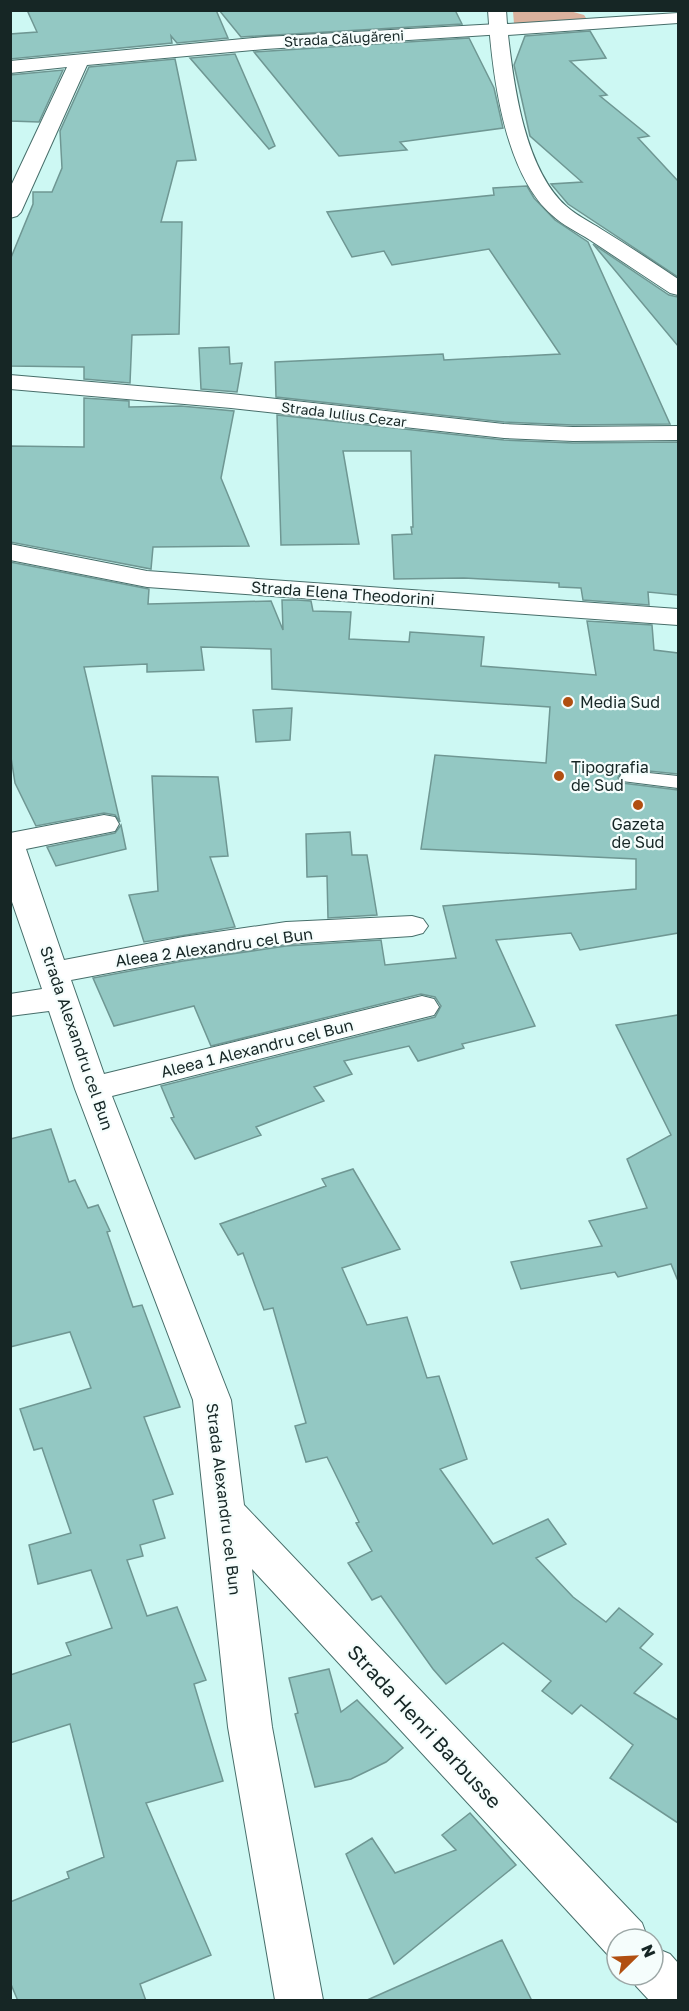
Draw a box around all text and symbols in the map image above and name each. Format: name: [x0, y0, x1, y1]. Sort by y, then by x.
street label: Strada Călugăreni: [284, 26, 404, 50]
street label: Strada Iulius Cezar: [280, 398, 408, 430]
street label: Strada Elena Theodorini: [251, 577, 435, 609]
place label: Media Sud: [580, 692, 660, 712]
marker: Media Sud: [561, 695, 575, 709]
place label: Tipografia de Sud: [571, 757, 649, 795]
marker: Tipografia de Sud: [552, 769, 566, 783]
marker: Gazeta de Sud: [631, 798, 645, 812]
place label: Gazeta de Sud: [611, 814, 665, 852]
street label: Aleea 2 Alexandru cel Bun: [114, 923, 314, 971]
street label: Strada Alexandru cel Bun: [36, 943, 118, 1133]
street label: Aleea 1 Alexandru cel Bun: [159, 1014, 355, 1082]
street label: Strada Alexandru cel Bun: [202, 1402, 246, 1596]
street label: Strada Henri Barbusse: [343, 1639, 507, 1813]
north arrow: [605, 1927, 665, 1987]
text: N: [637, 1941, 660, 1961]

